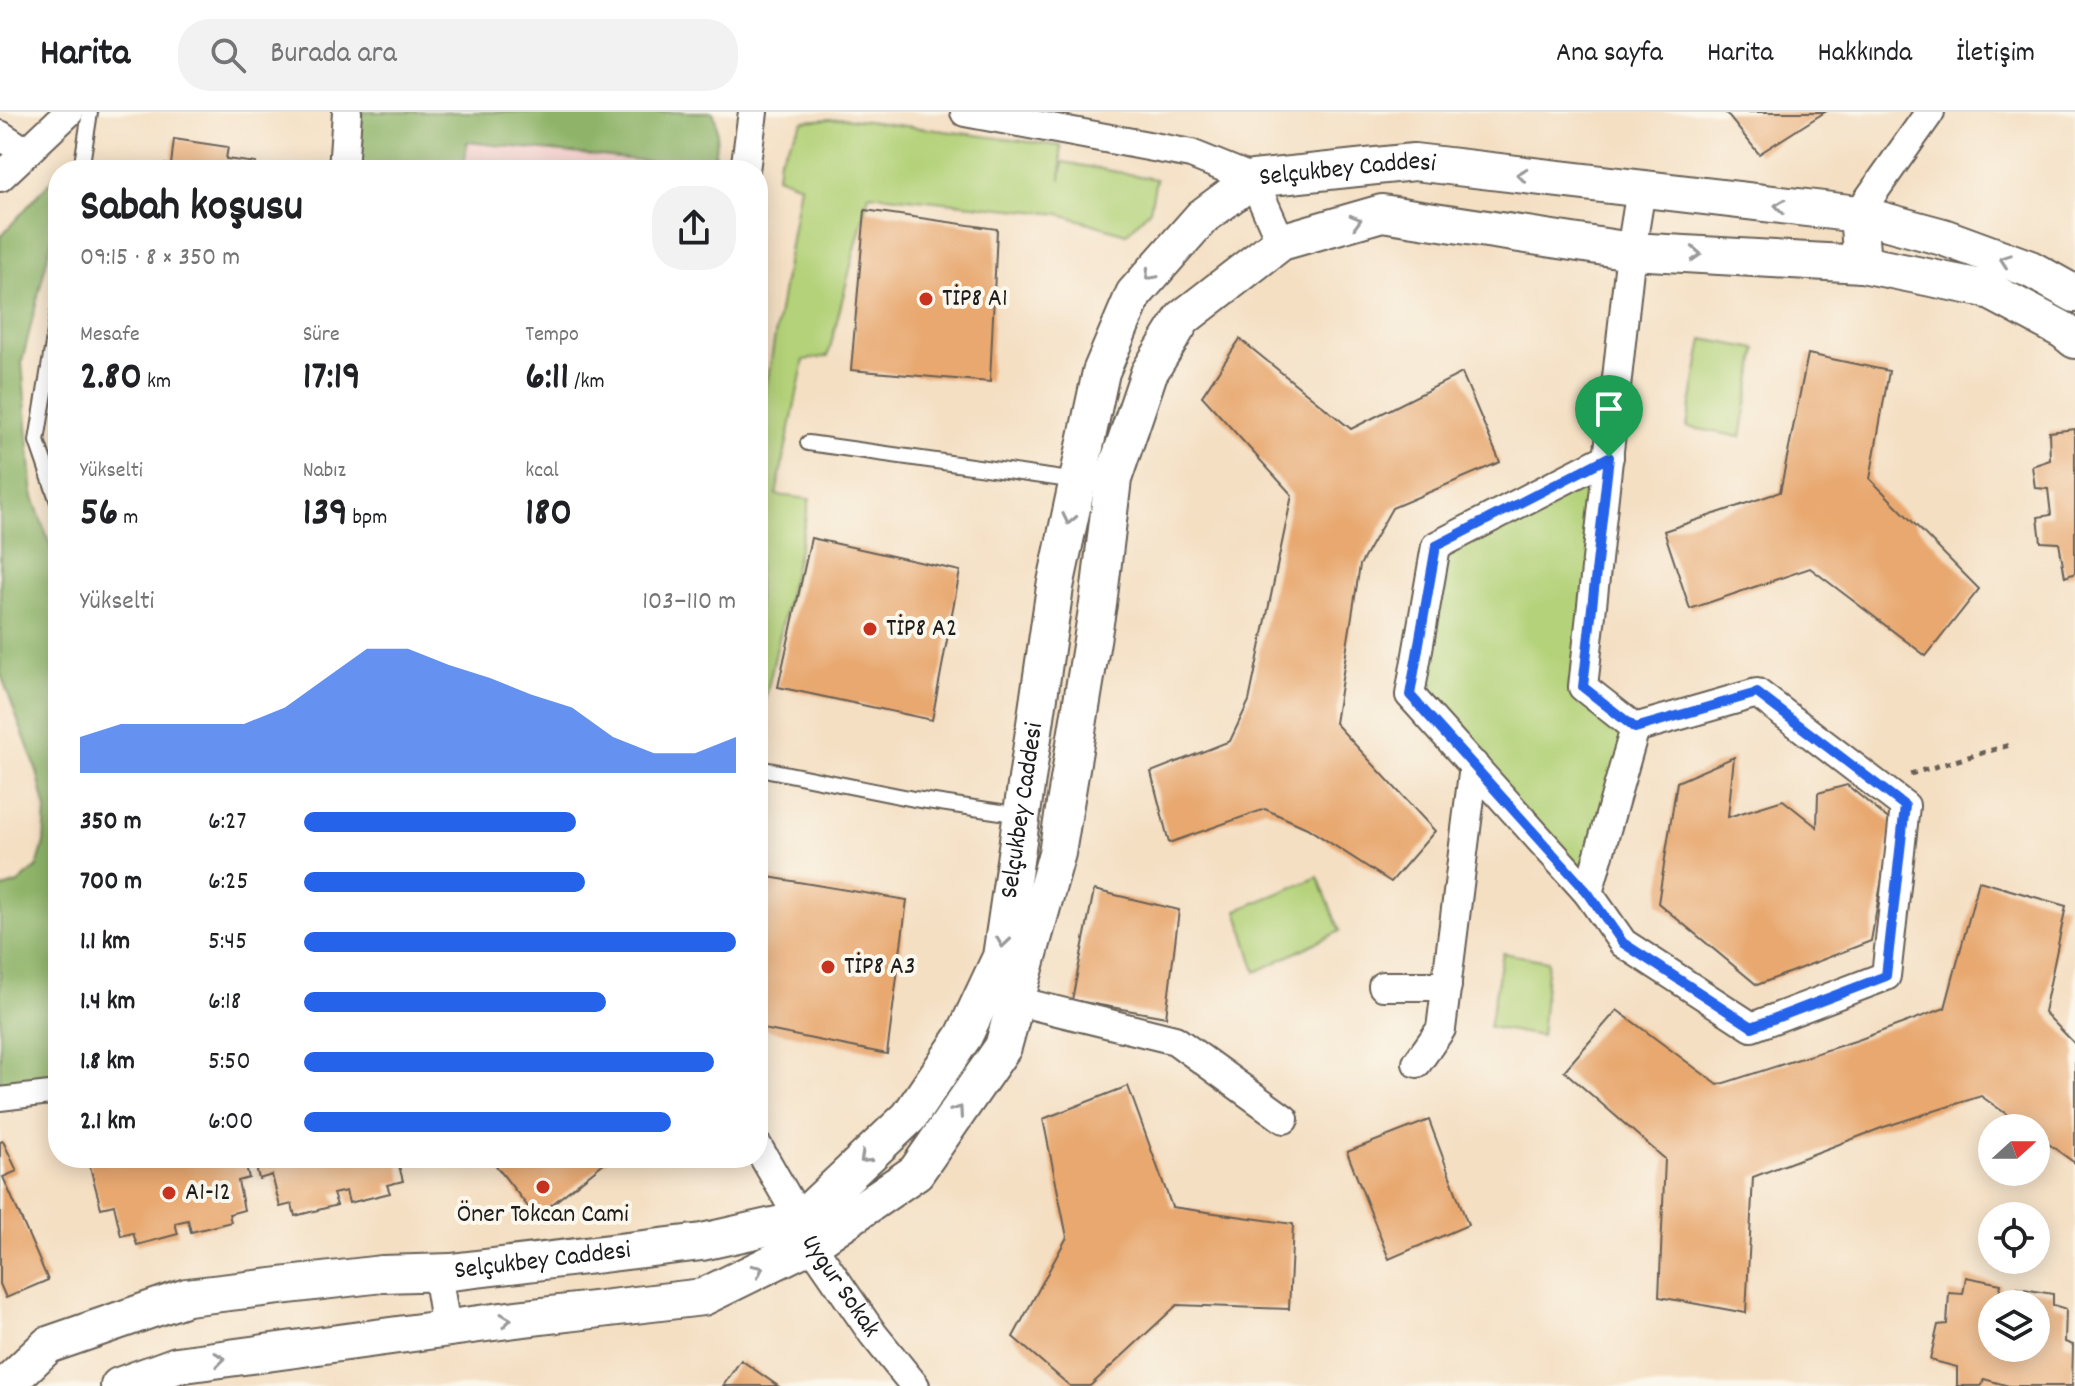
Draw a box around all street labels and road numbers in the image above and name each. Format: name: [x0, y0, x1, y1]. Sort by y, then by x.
street label: Selçukbey Caddesi: [1257, 143, 1438, 197]
street label: Selçukbey Caddesi: [991, 720, 1053, 901]
street label: Uygur Sokak: [791, 1229, 889, 1345]
street label: Selçukbey Caddesi: [452, 1232, 633, 1290]

